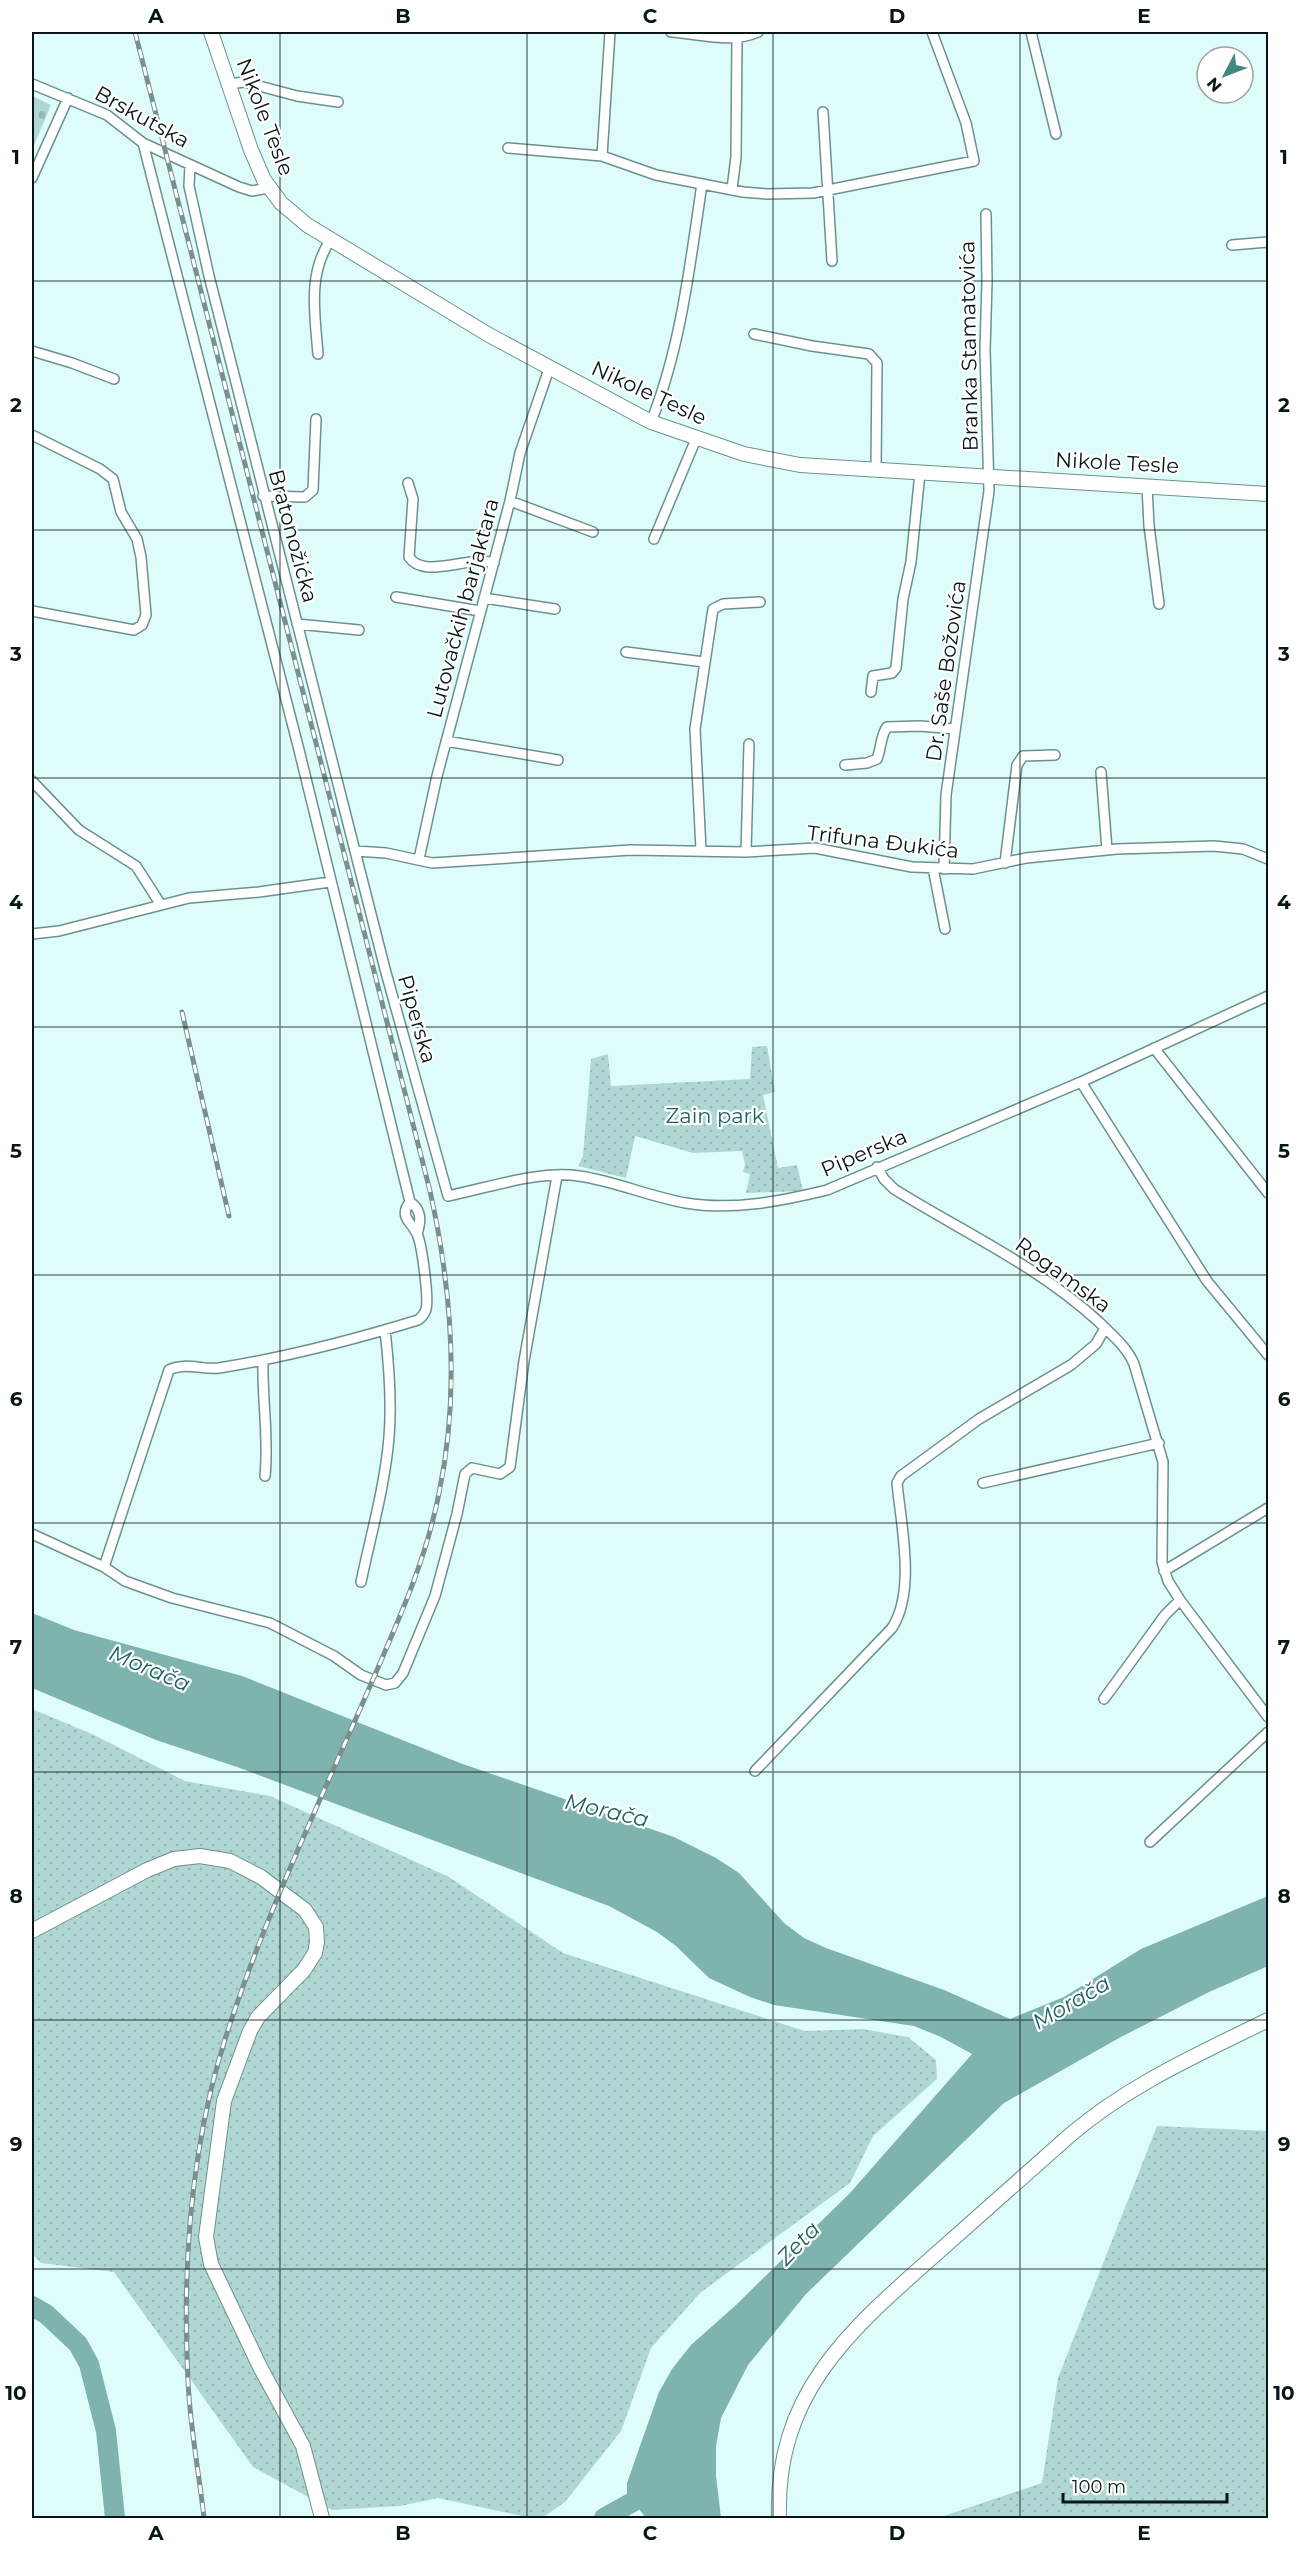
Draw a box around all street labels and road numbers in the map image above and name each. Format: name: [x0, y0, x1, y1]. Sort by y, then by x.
street label: Nikole Tesle: [232, 54, 299, 179]
street label: Brskutska: [91, 80, 194, 153]
street label: Branka Stamatovića: [954, 241, 983, 451]
street label: Nikole Tesle: [588, 355, 711, 430]
street label: Nikole Tesle: [1054, 447, 1180, 478]
street label: Bratonožićka: [264, 466, 323, 605]
street label: Lutovačkih barjaktara: [421, 495, 504, 720]
street label: Dr. Saše Božovića: [920, 579, 971, 763]
street label: Trifuna Đukića: [806, 820, 961, 863]
street label: Piperska: [393, 972, 442, 1066]
street label: Piperska: [817, 1123, 911, 1182]
street label: Rogamska: [1010, 1231, 1116, 1318]

